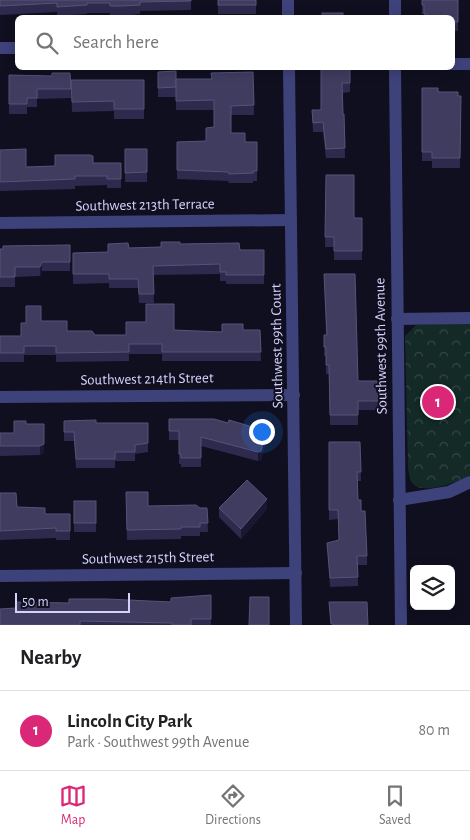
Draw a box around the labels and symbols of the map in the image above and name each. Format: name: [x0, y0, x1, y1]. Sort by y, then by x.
street label: Southwest 213th Terrace: [75, 196, 215, 214]
street label: Southwest 99th Avenue: [372, 277, 390, 414]
street label: Southwest 99th Court: [268, 283, 286, 409]
street label: Southwest 214th Street: [80, 370, 214, 388]
pin: 1: [422, 383, 454, 421]
your location: [249, 419, 275, 445]
street label: Southwest 215th Street: [82, 549, 215, 567]
scale bar: [15, 590, 130, 613]

